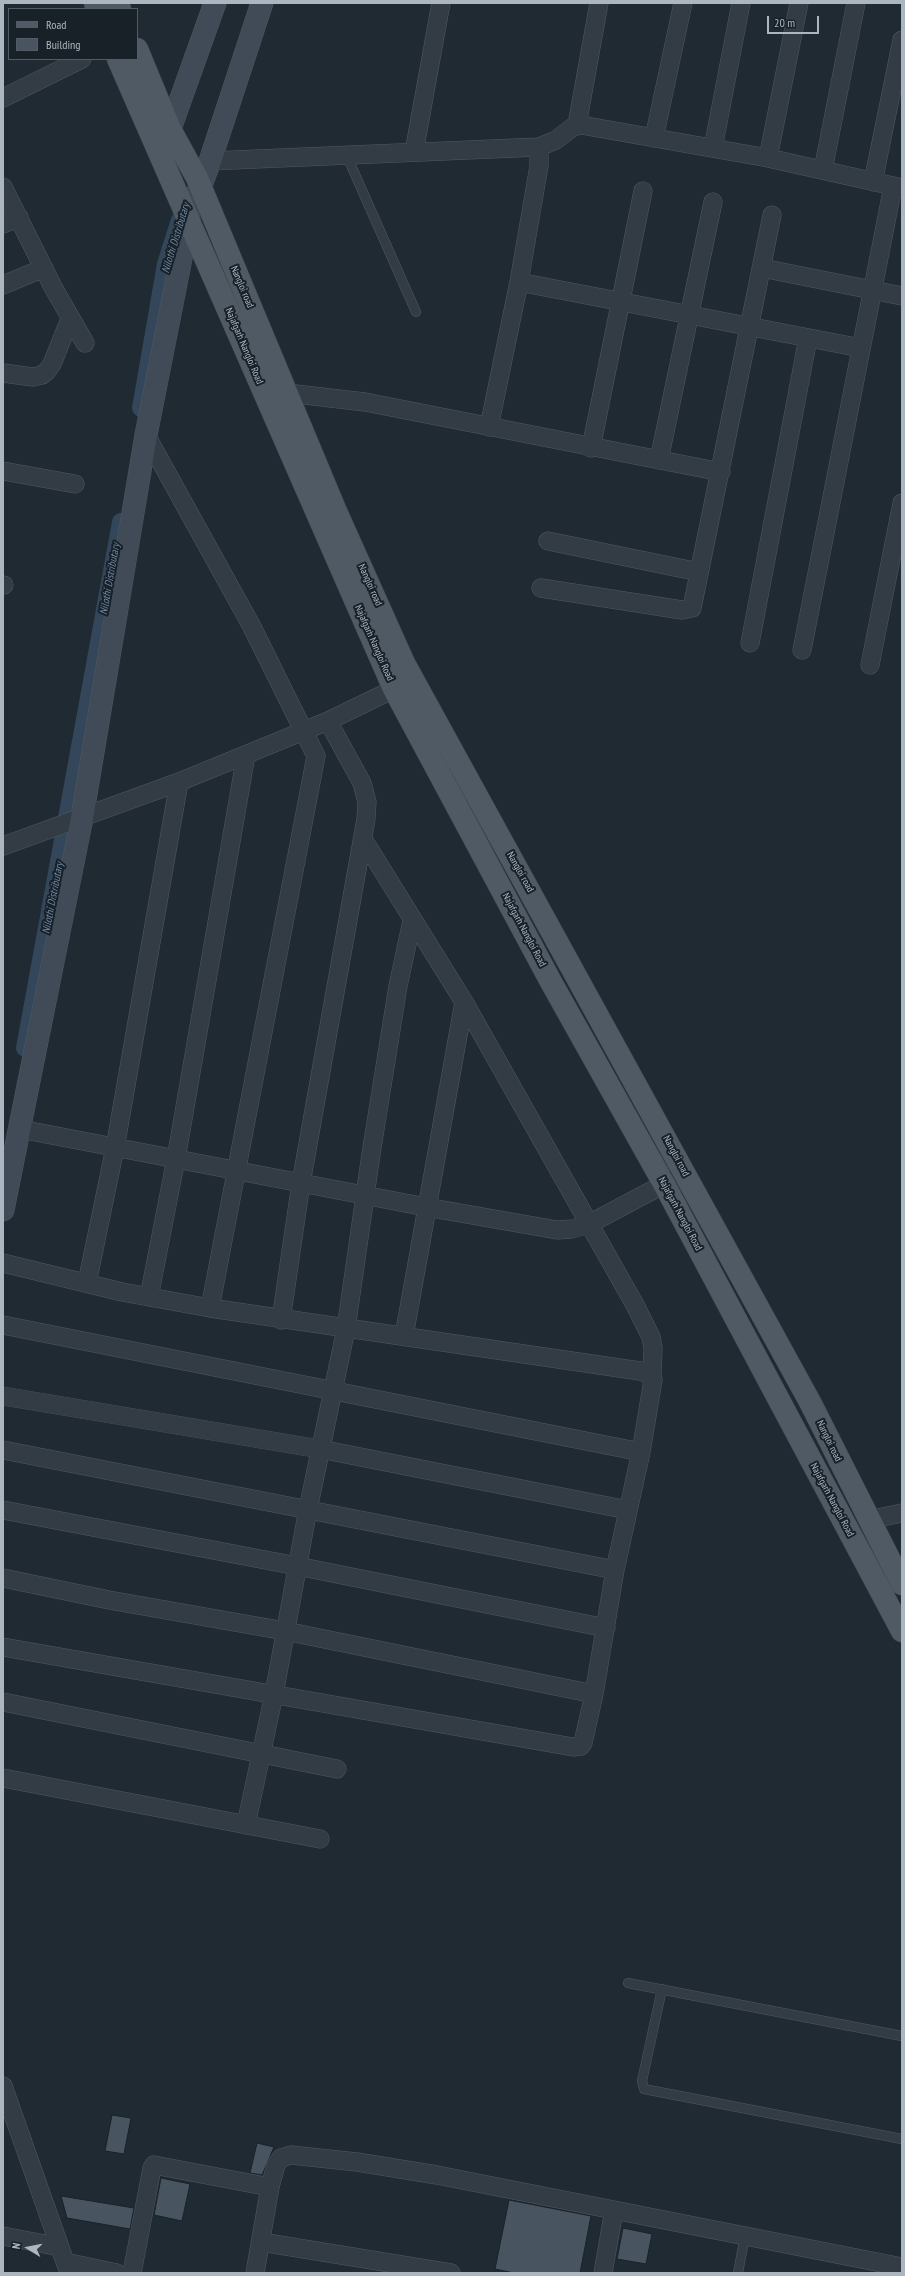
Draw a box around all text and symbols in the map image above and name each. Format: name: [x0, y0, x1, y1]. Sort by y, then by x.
legend: [8, 8, 138, 60]
scale bar: [769, 8, 821, 34]
text: 20 m: [774, 15, 795, 30]
text: Road: [46, 17, 66, 32]
text: Building: [46, 37, 81, 52]
water label: Nilothi Distributary: [159, 201, 193, 275]
street label: Nangloi road: [228, 264, 256, 310]
street label: Najafgarh Nangloi Road: [223, 306, 265, 386]
water label: Nilothi Distributary: [97, 542, 123, 616]
street label: Nangloi road: [355, 562, 385, 608]
street label: Najafgarh Nangloi Road: [352, 603, 396, 683]
street label: Nangloi road: [504, 850, 536, 894]
water label: Nilothi Distributary: [40, 861, 66, 935]
street label: Najafgarh Nangloi Road: [500, 891, 548, 969]
street label: Nangloi road: [660, 1134, 692, 1178]
street label: Najafgarh Nangloi Road: [656, 1175, 704, 1253]
street label: Nangloi road: [814, 1418, 844, 1464]
street label: Najafgarh Nangloi Road: [808, 1461, 856, 1539]
north arrow: [8, 2228, 48, 2268]
text: N: [9, 2242, 24, 2250]

